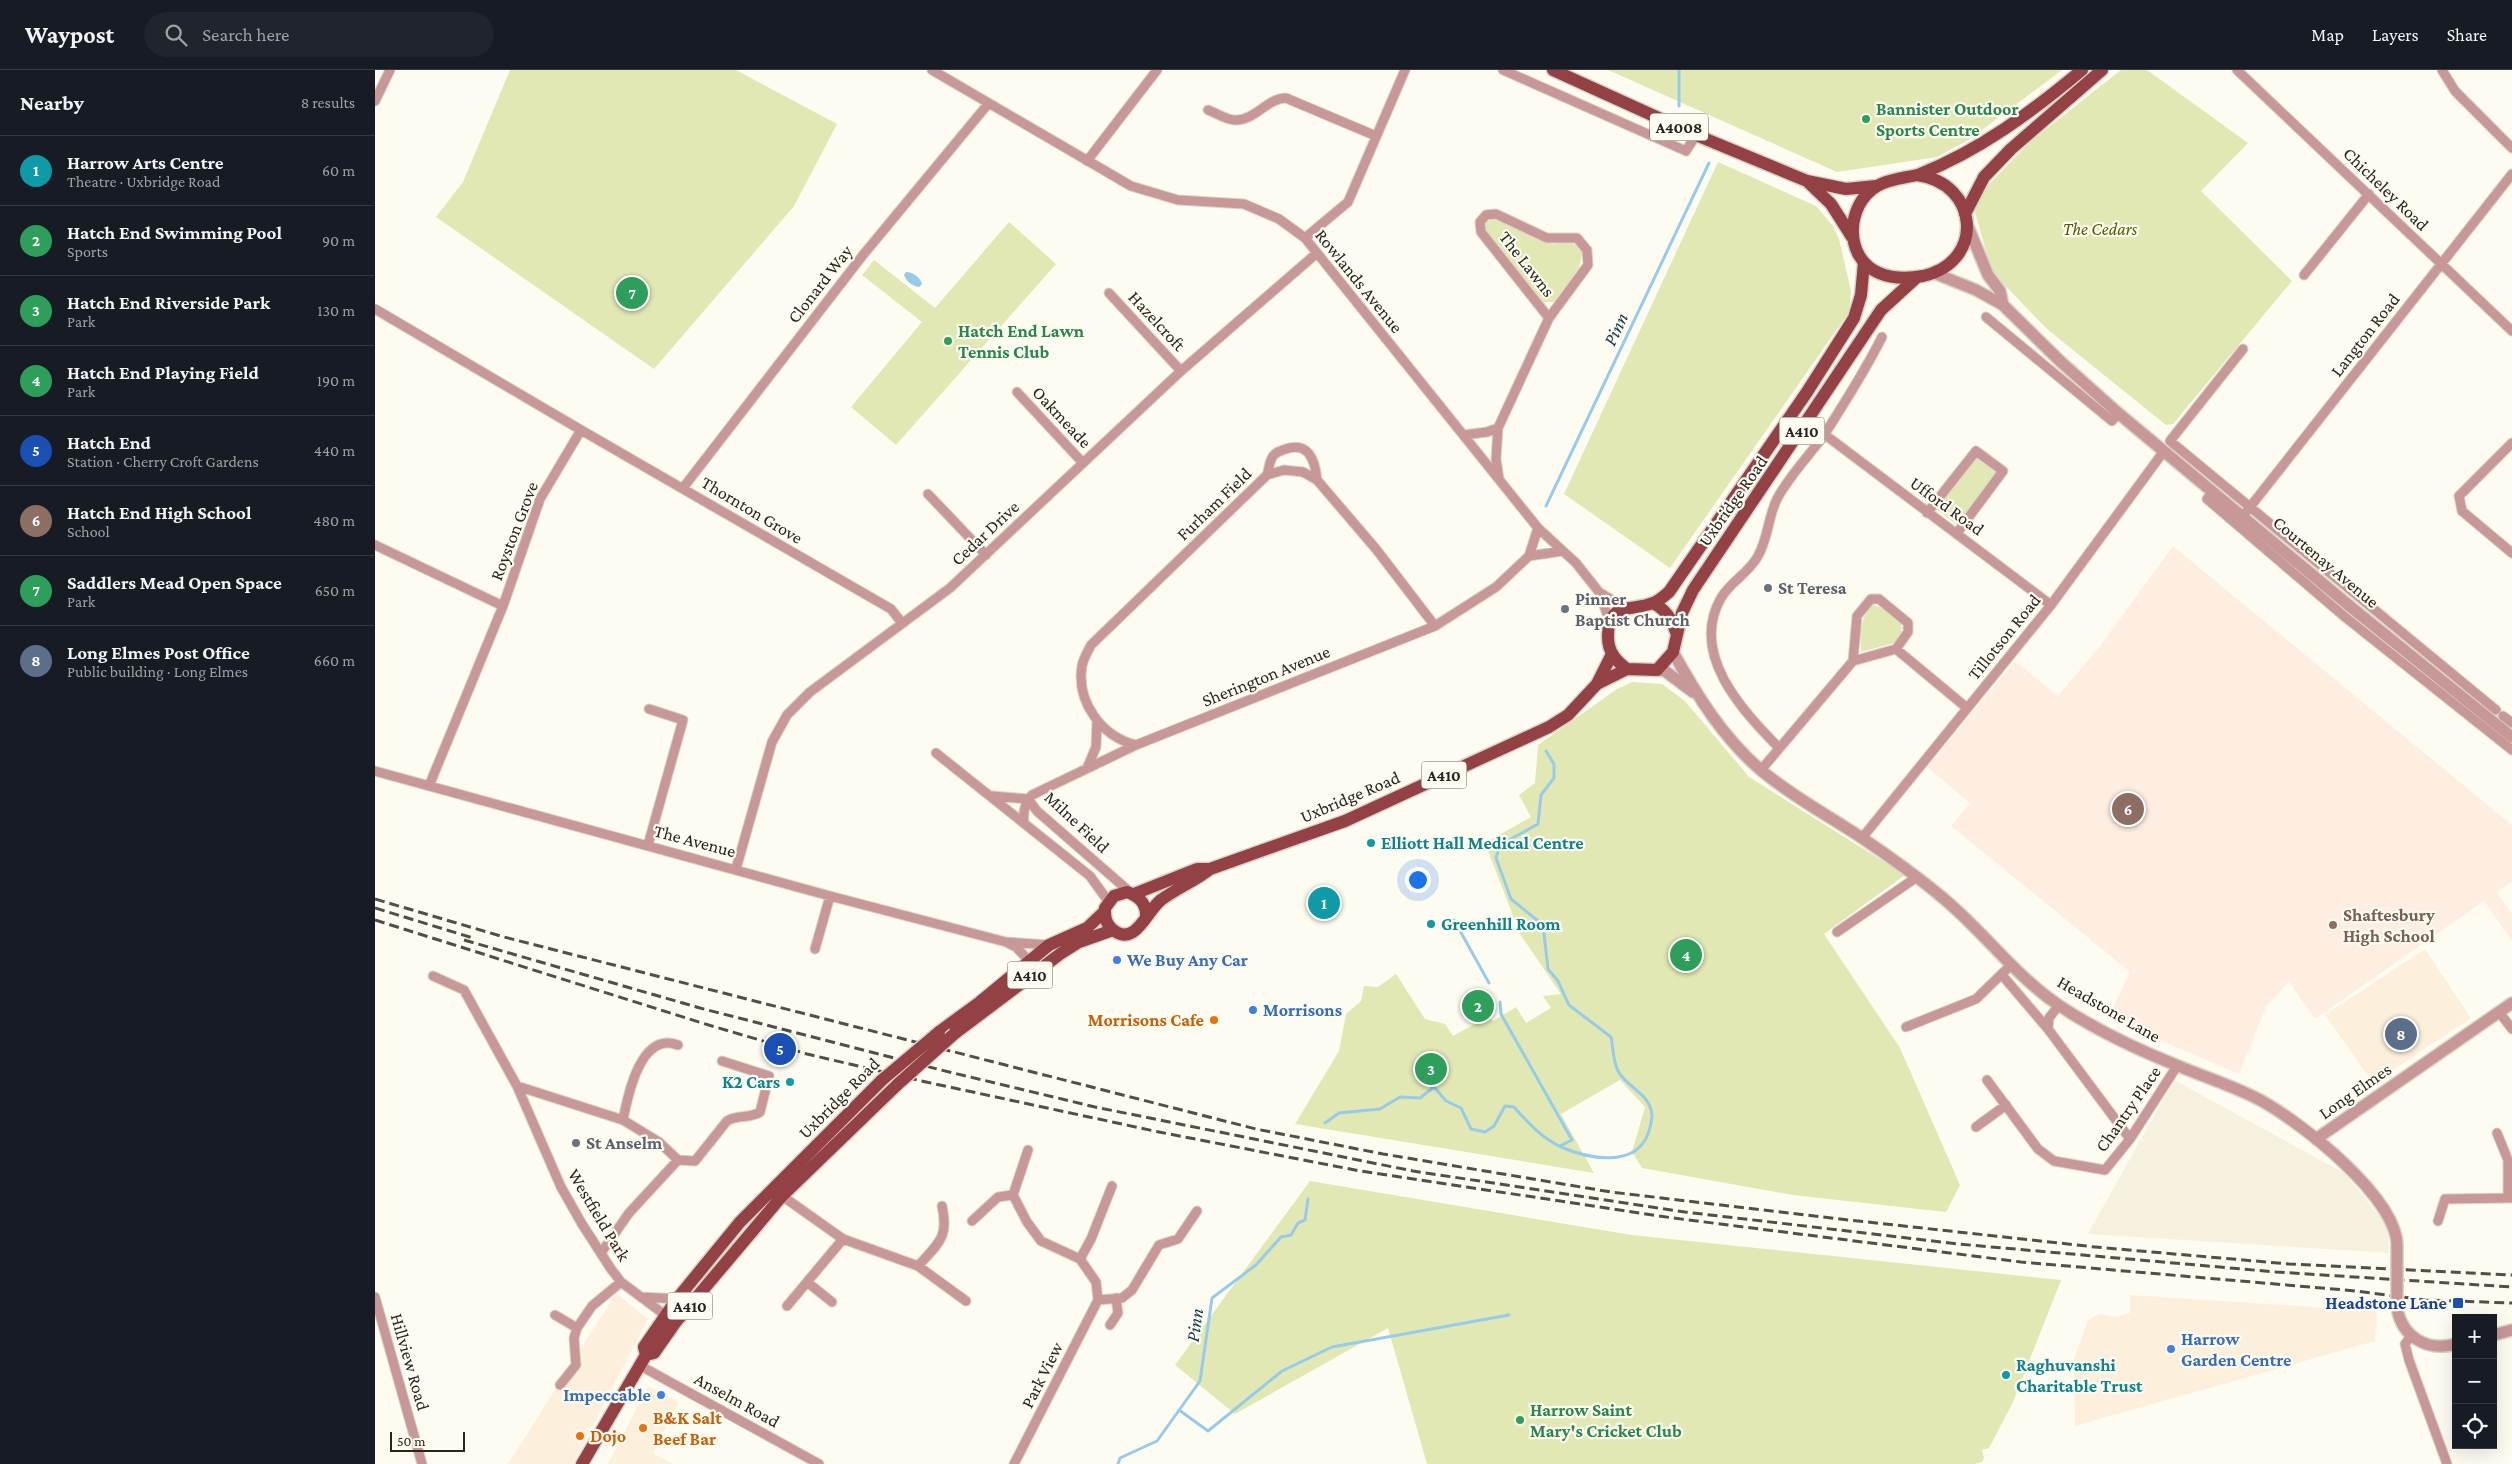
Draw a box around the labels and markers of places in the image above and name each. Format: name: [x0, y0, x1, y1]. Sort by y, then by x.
place label: Bannister Outdoor Sports Centre: [1876, 99, 2019, 140]
marker: Bannister Outdoor Sports Centre: [1860, 113, 1872, 125]
pin: 7: [616, 274, 648, 312]
place label: Hatch End Lawn Tennis Club: [958, 321, 1085, 362]
marker: Hatch End Lawn Tennis Club: [942, 335, 954, 347]
place label: St Teresa: [1778, 578, 1847, 598]
marker: St Teresa: [1762, 582, 1774, 594]
place label: Pinner Baptist Church: [1575, 589, 1690, 630]
marker: Pinner Baptist Church: [1559, 603, 1571, 615]
pin: 6: [2112, 790, 2144, 828]
place label: Elliott Hall Medical Centre: [1381, 833, 1584, 853]
marker: Elliott Hall Medical Centre: [1365, 837, 1377, 849]
pin: 1: [1308, 884, 1340, 922]
place label: Shaftesbury High School: [2343, 905, 2435, 946]
place label: Greenhill Room: [1441, 914, 1561, 934]
marker: Greenhill Room: [1425, 918, 1437, 930]
marker: Shaftesbury High School: [2327, 919, 2339, 931]
pin: 4: [1670, 936, 1702, 974]
place label: We Buy Any Car: [1126, 950, 1248, 970]
marker: We Buy Any Car: [1111, 954, 1123, 966]
pin: 2: [1462, 987, 1494, 1025]
place label: Morrisons: [1263, 1000, 1342, 1020]
marker: Morrisons: [1247, 1004, 1259, 1016]
place label: Morrisons Cafe: [1088, 1010, 1204, 1030]
marker: Morrisons Cafe: [1208, 1014, 1220, 1026]
pin: 8: [2385, 1015, 2417, 1053]
pin: 5: [764, 1030, 796, 1068]
pin: 3: [1415, 1050, 1447, 1088]
place label: K2 Cars: [722, 1072, 780, 1092]
marker: K2 Cars: [784, 1076, 796, 1088]
place label: St Anselm: [586, 1133, 663, 1153]
marker: St Anselm: [570, 1137, 582, 1149]
place label: Headstone Lane: [2325, 1293, 2447, 1313]
marker: Headstone Lane: [2451, 1296, 2465, 1310]
place label: Harrow Garden Centre: [2181, 1329, 2291, 1370]
marker: Harrow Garden Centre: [2165, 1343, 2177, 1355]
place label: Raghuvanshi Charitable Trust: [2016, 1355, 2143, 1396]
marker: Raghuvanshi Charitable Trust: [2000, 1369, 2012, 1381]
place label: Impeccable: [563, 1385, 651, 1405]
marker: Impeccable: [655, 1389, 667, 1401]
place label: Harrow Saint Mary's Cricket Club: [1530, 1400, 1682, 1441]
place label: B&K Salt Beef Bar: [653, 1408, 722, 1449]
marker: Harrow Saint Mary's Cricket Club: [1514, 1414, 1526, 1426]
marker: B&K Salt Beef Bar: [637, 1422, 649, 1434]
place label: Dojo: [590, 1426, 626, 1447]
marker: Dojo: [574, 1430, 586, 1442]

